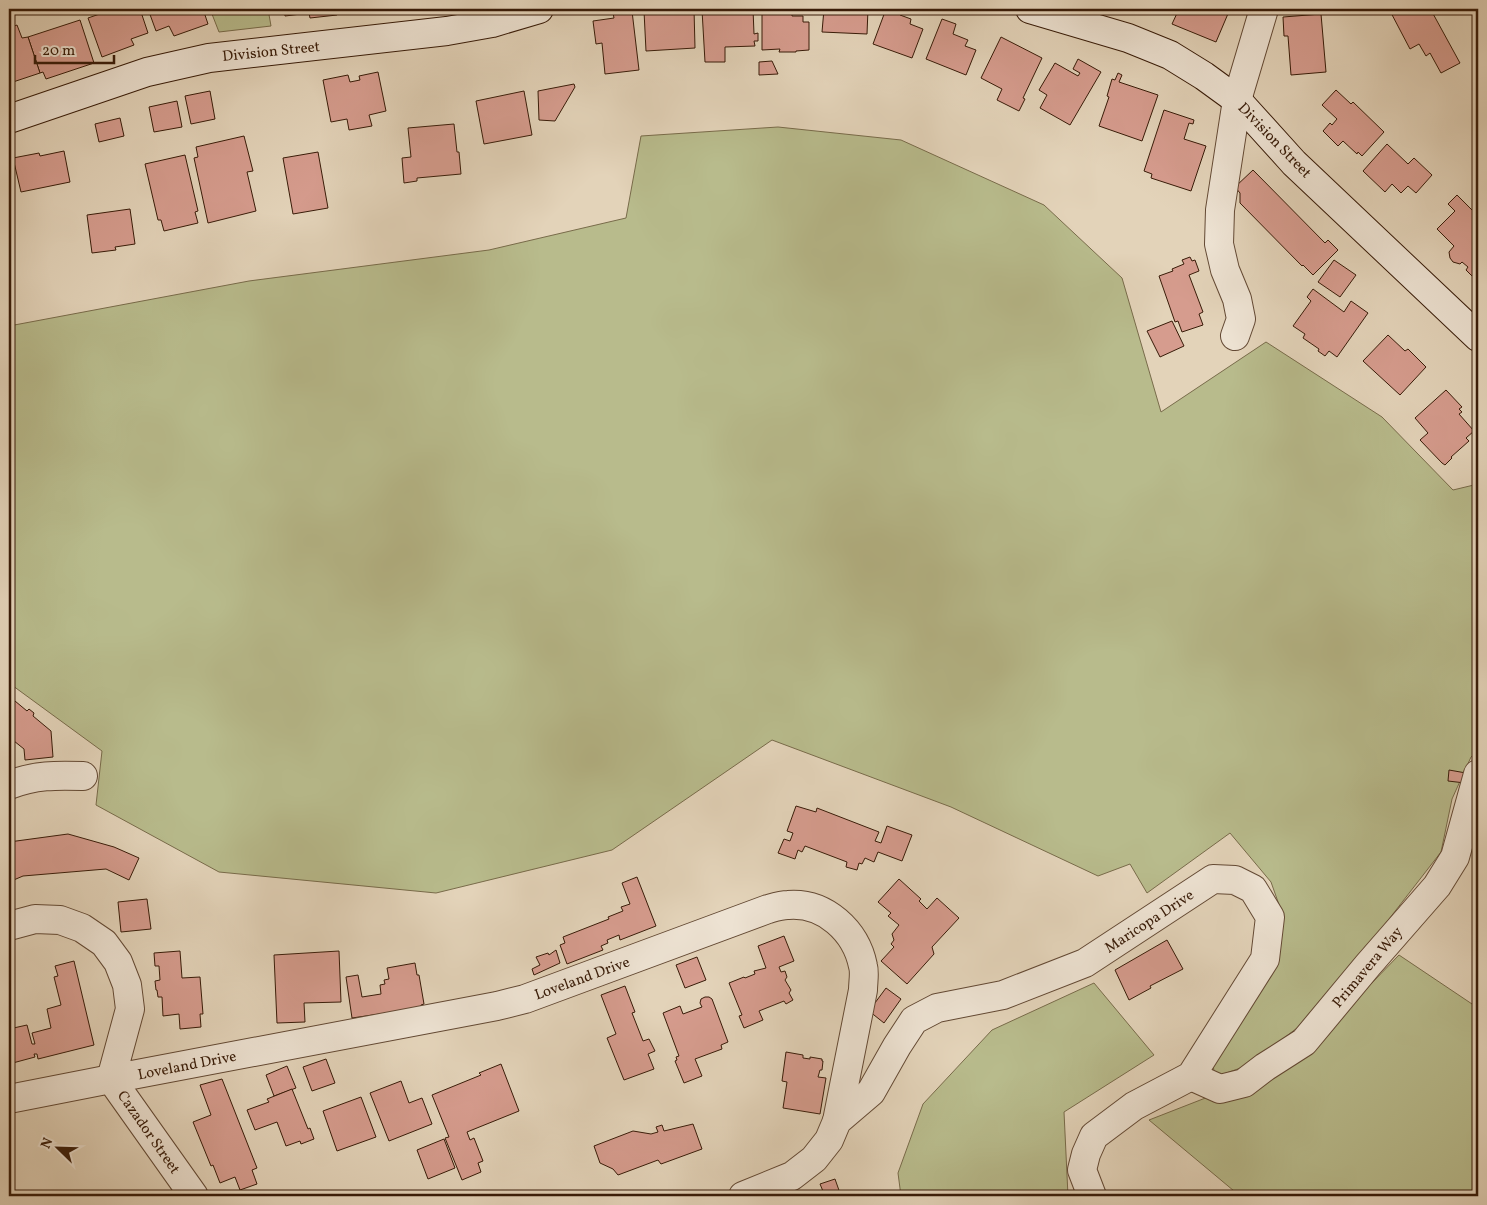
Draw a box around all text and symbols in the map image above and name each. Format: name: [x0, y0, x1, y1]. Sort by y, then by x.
scale bar: [35, 32, 114, 64]
street label: Division Street: [221, 37, 321, 68]
text: 20 m: [42, 41, 75, 62]
street label: Division Street: [1232, 98, 1316, 184]
street label: Maricopa Drive: [1101, 886, 1199, 959]
street label: Primavera Way: [1328, 923, 1408, 1013]
street label: Loveland Drive: [532, 952, 633, 1006]
street label: Loveland Drive: [136, 1047, 238, 1086]
street label: Cazador Street: [111, 1087, 184, 1179]
north arrow: [32, 1122, 82, 1172]
text: N: [37, 1135, 58, 1152]

